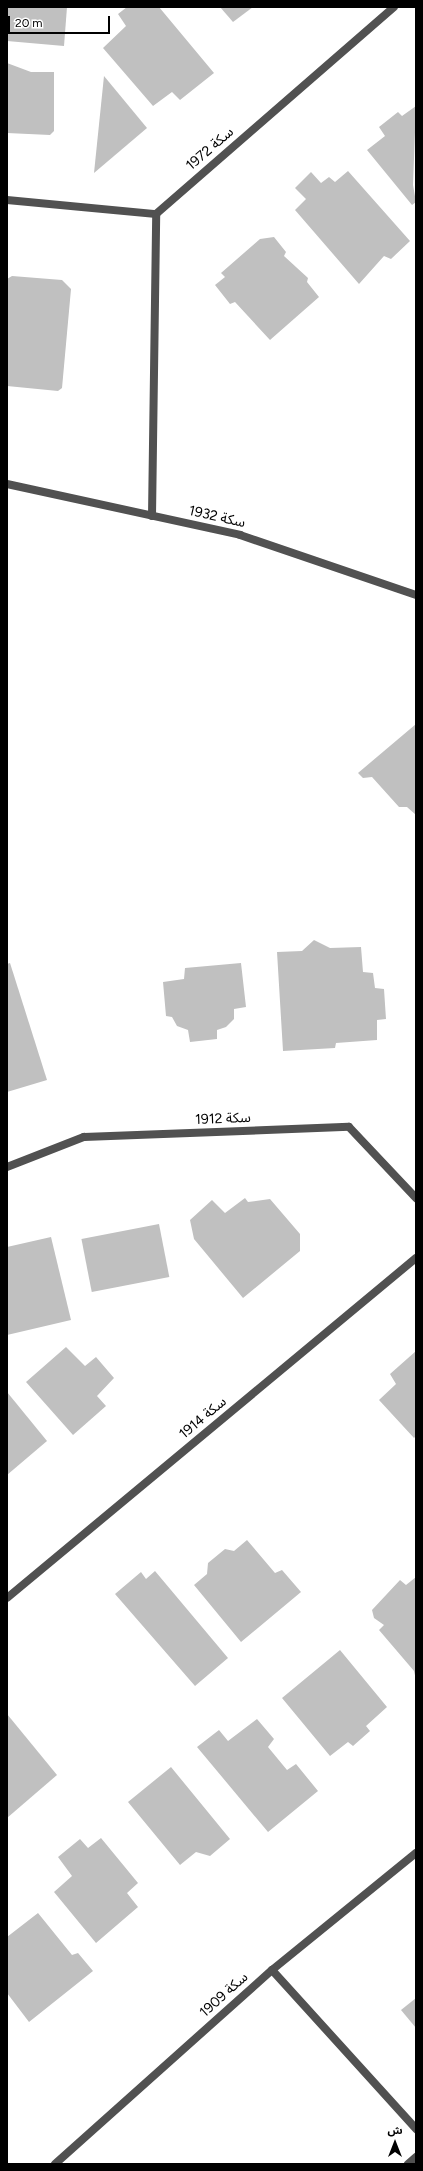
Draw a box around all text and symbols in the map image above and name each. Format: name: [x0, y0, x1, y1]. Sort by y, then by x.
scale bar: [10, 8, 112, 34]
text: 20 m: [15, 16, 43, 30]
street label: سكة 1972: [183, 124, 237, 174]
street label: سكة 1932: [187, 502, 247, 532]
street label: سكة 1912: [195, 1110, 251, 1128]
street label: سكة 1914: [176, 1393, 230, 1443]
street label: سكة 1909: [196, 1969, 252, 2021]
north arrow: [375, 2123, 415, 2163]
text: ش: [387, 2124, 403, 2137]

